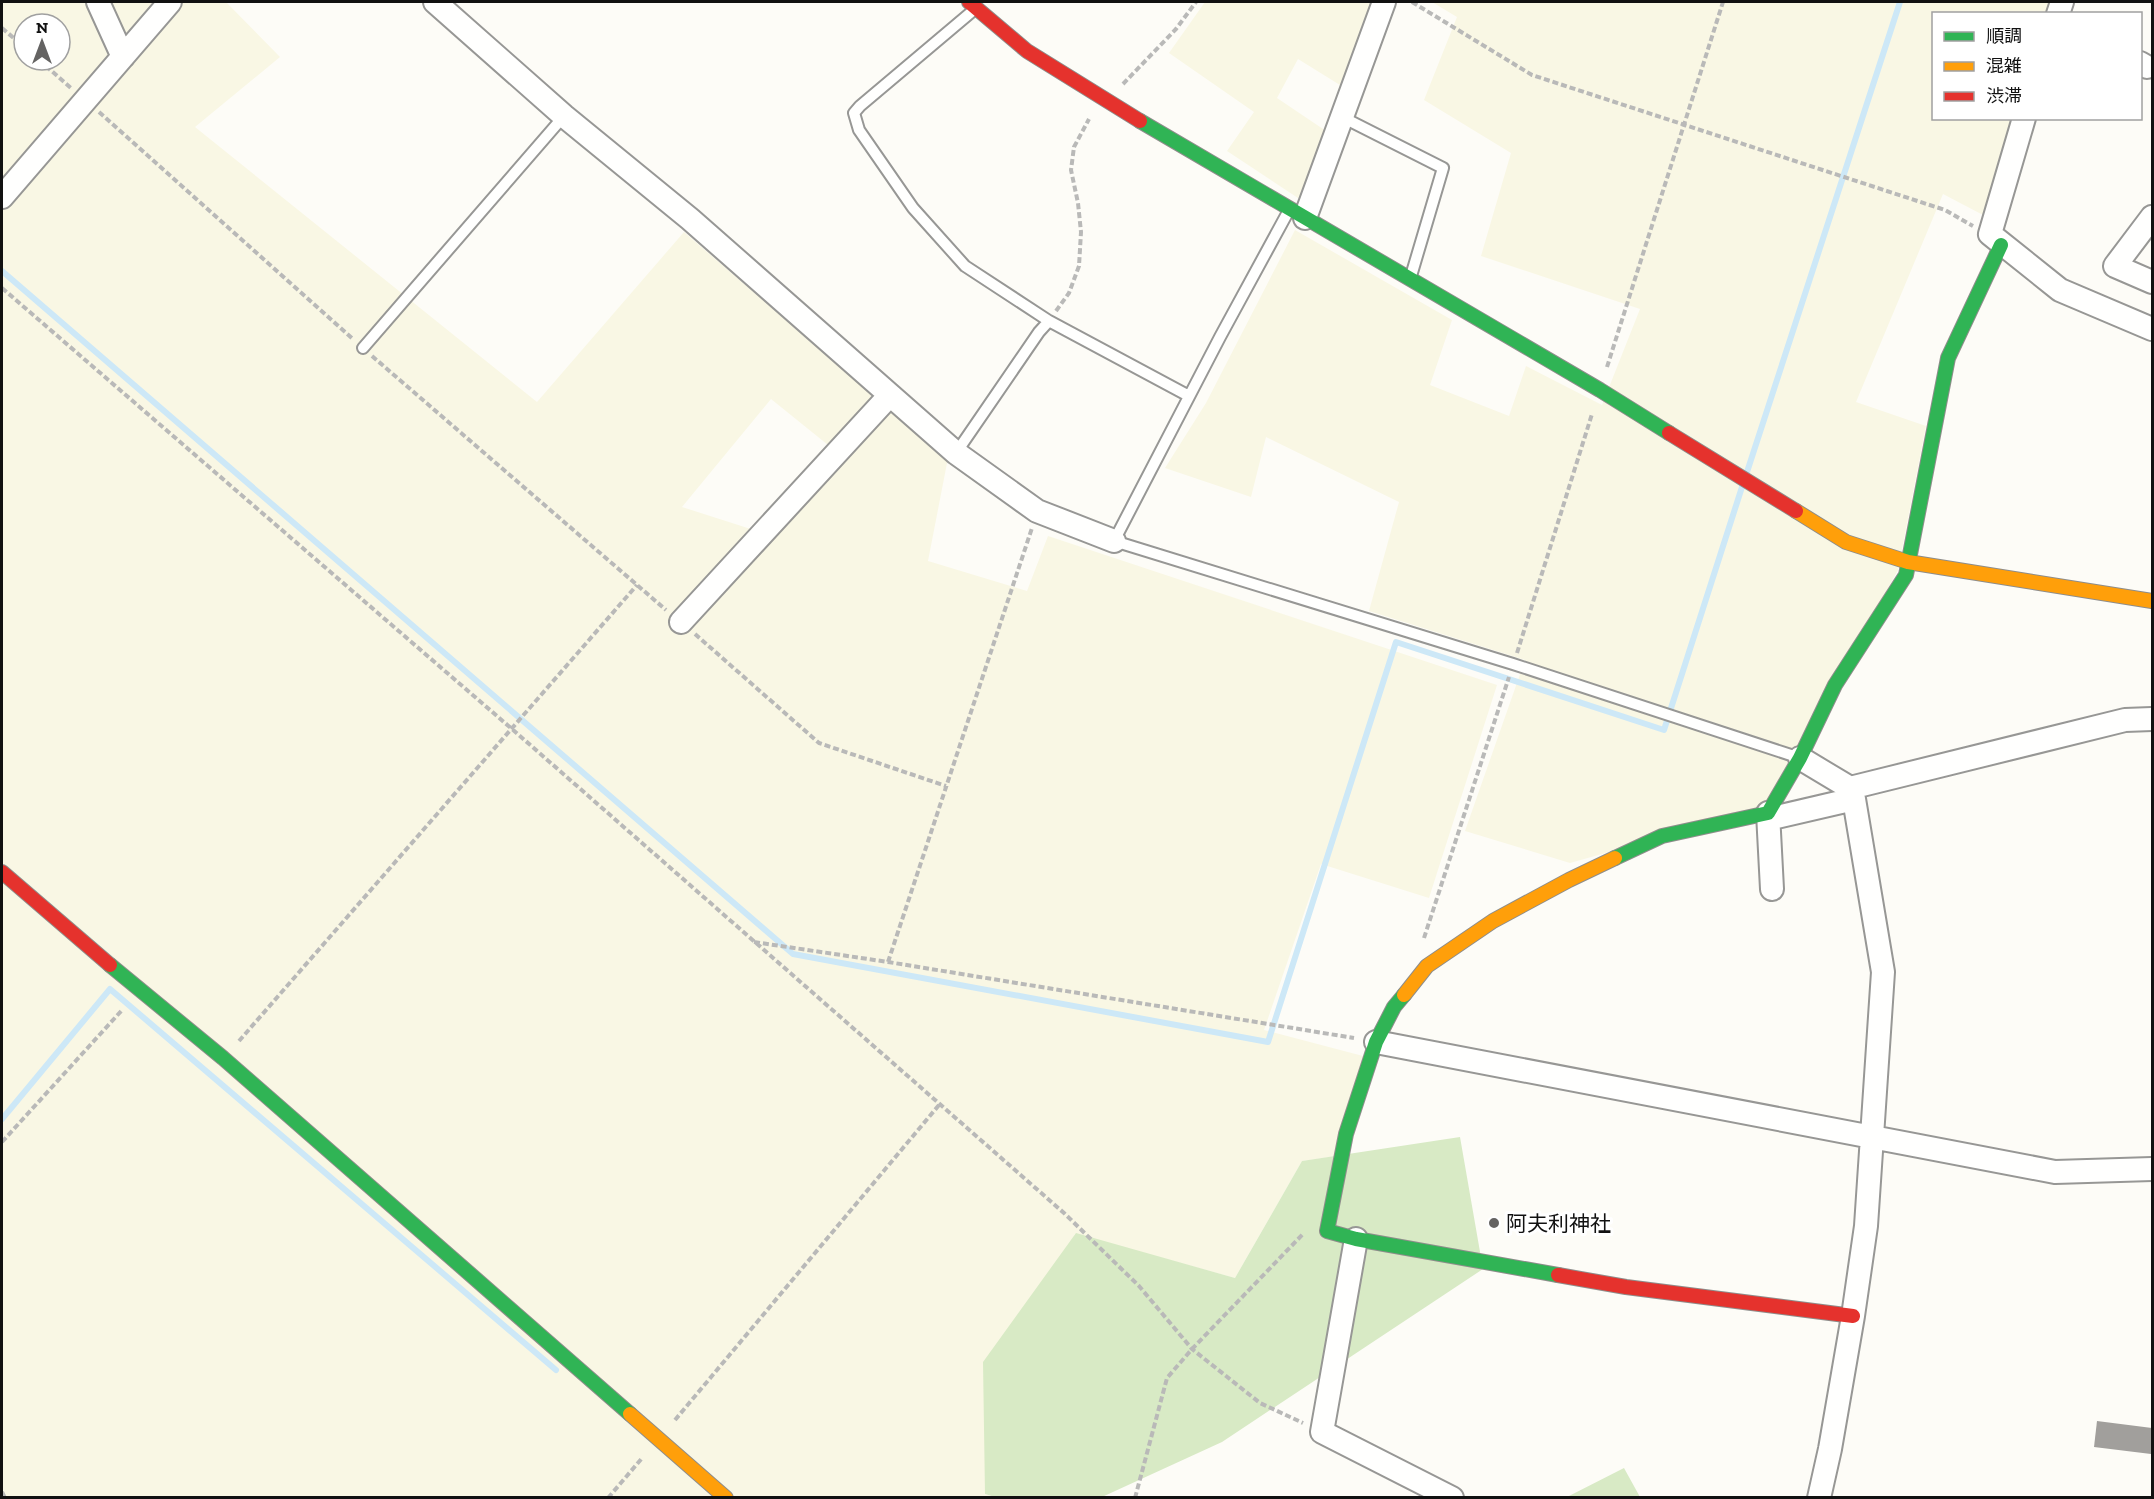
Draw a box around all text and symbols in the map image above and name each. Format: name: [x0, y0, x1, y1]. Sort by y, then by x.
north arrow: [12, 12, 72, 72]
legend: [1932, 12, 2142, 120]
text: N: [36, 18, 48, 37]
text: 順調: [1986, 25, 2022, 47]
text: 混雑: [1986, 55, 2022, 77]
text: 渋滞: [1986, 85, 2022, 107]
place label: 阿夫利神社: [1506, 1211, 1611, 1236]
marker: 阿夫利神社: [1487, 1216, 1501, 1230]

